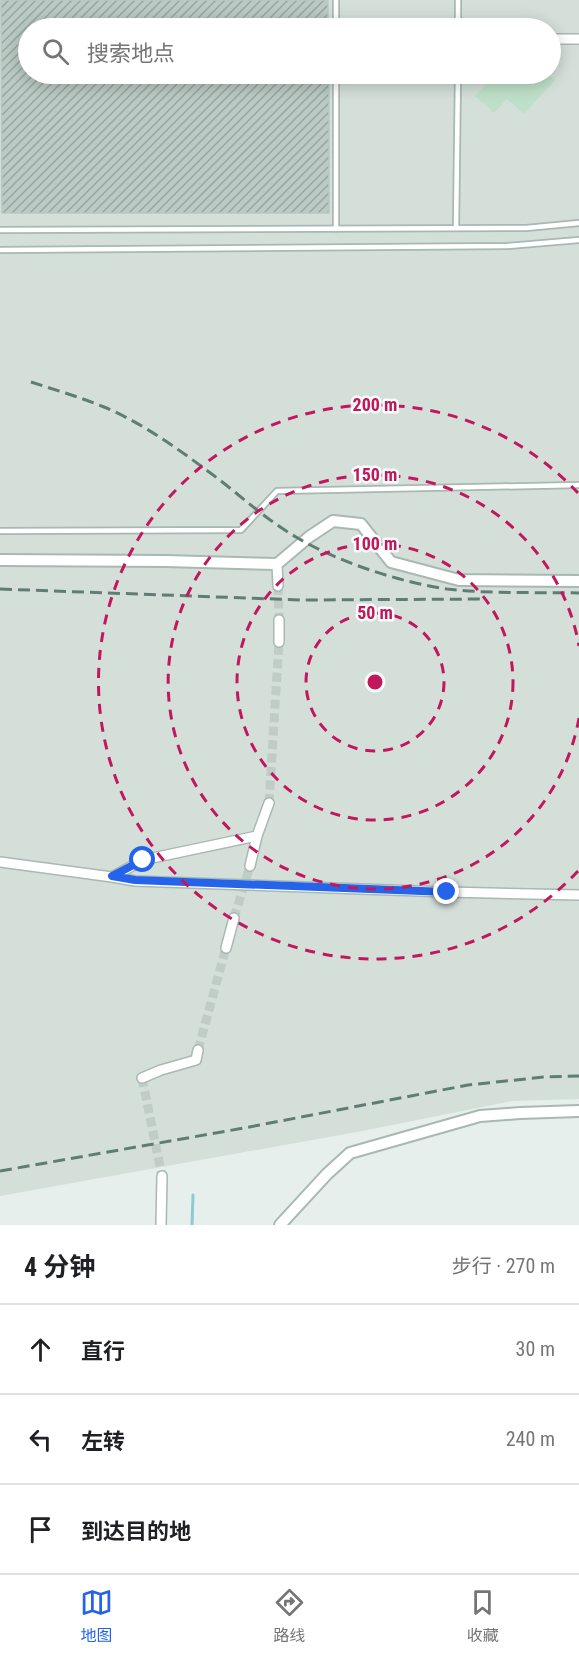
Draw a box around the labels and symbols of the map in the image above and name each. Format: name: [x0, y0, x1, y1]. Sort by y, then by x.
text: 200 m: [353, 394, 397, 415]
text: 150 m: [353, 464, 397, 485]
text: 100 m: [353, 533, 397, 554]
text: 50 m: [357, 602, 393, 623]
centre of rings: [365, 672, 385, 692]
route start: [129, 846, 155, 872]
route end: [433, 878, 459, 904]

